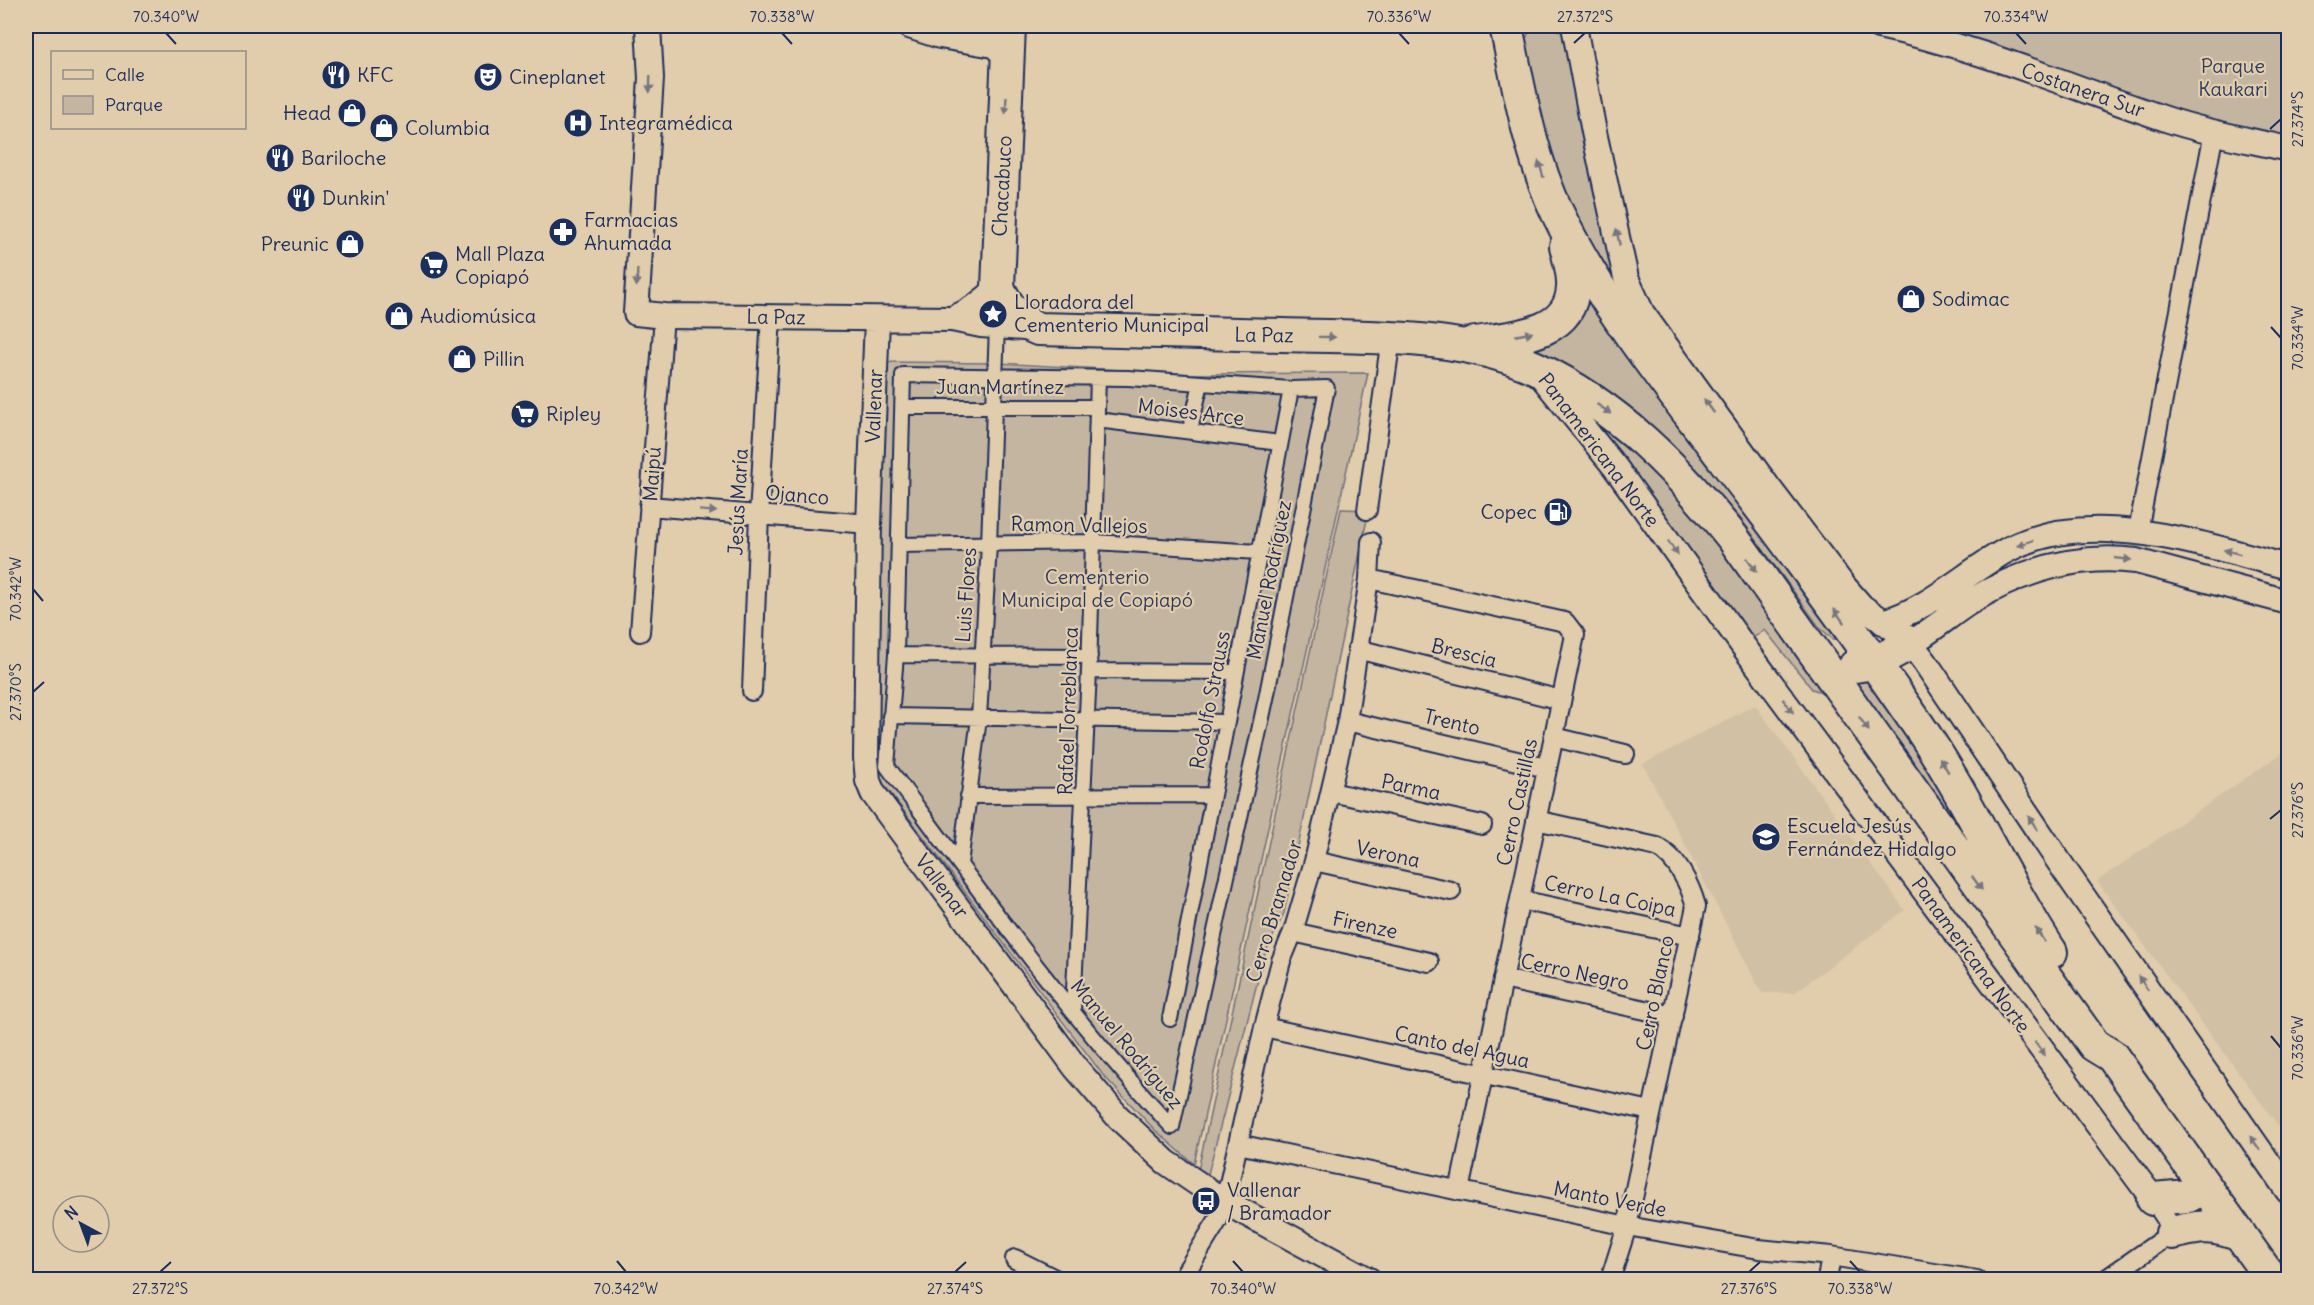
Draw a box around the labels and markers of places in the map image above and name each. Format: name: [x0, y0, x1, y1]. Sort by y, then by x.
restaurant icon: KFC: [320, 59, 352, 91]
theatre icon: Cineplanet: [472, 61, 504, 93]
place label: KFC: [357, 62, 394, 87]
place label: Cineplanet: [509, 64, 606, 89]
shop icon: Head: [336, 97, 368, 129]
place label: Head: [283, 100, 331, 125]
hospital icon: Integramédica: [562, 107, 594, 139]
place label: Integramédica: [599, 110, 733, 135]
shop icon: Columbia: [368, 112, 400, 144]
place label: Columbia: [405, 115, 490, 140]
restaurant icon: Bariloche: [264, 142, 296, 174]
place label: Bariloche: [301, 145, 386, 170]
restaurant icon: Dunkin': [285, 182, 317, 214]
place label: Dunkin': [322, 185, 389, 210]
place label: Farmacias Ahumada: [584, 207, 678, 255]
pharmacy icon: Farmacias Ahumada: [547, 216, 579, 248]
shop icon: Preunic: [334, 228, 366, 260]
place label: Preunic: [261, 231, 329, 256]
place label: Mall Plaza Copiapó: [455, 241, 545, 289]
supermarket icon: Mall Plaza Copiapó: [418, 249, 450, 281]
shop icon: Sodimac: [1895, 283, 1927, 315]
place label: Sodimac: [1932, 286, 2010, 311]
place label: Lloradora del Cementerio Municipal: [1014, 289, 1209, 337]
place icon: Lloradora del Cementerio Municipal: [977, 298, 1009, 330]
shop icon: Audiomúsica: [383, 300, 415, 332]
place label: Audiomúsica: [420, 303, 536, 328]
shop icon: Pillin: [446, 343, 478, 375]
place label: Pillin: [483, 346, 525, 371]
supermarket icon: Ripley: [509, 398, 541, 430]
place label: Ripley: [546, 401, 601, 426]
fuel station icon: Copec: [1542, 496, 1574, 528]
place label: Copec: [1480, 499, 1537, 524]
place label: Escuela Jesús Fernández Hidalgo: [1787, 813, 1956, 861]
school or university icon: Escuela Jesús Fernández Hidalgo: [1750, 821, 1782, 853]
place label: Vallenar / Bramador: [1227, 1177, 1332, 1225]
bus stop icon: Vallenar / Bramador: [1190, 1185, 1222, 1217]

